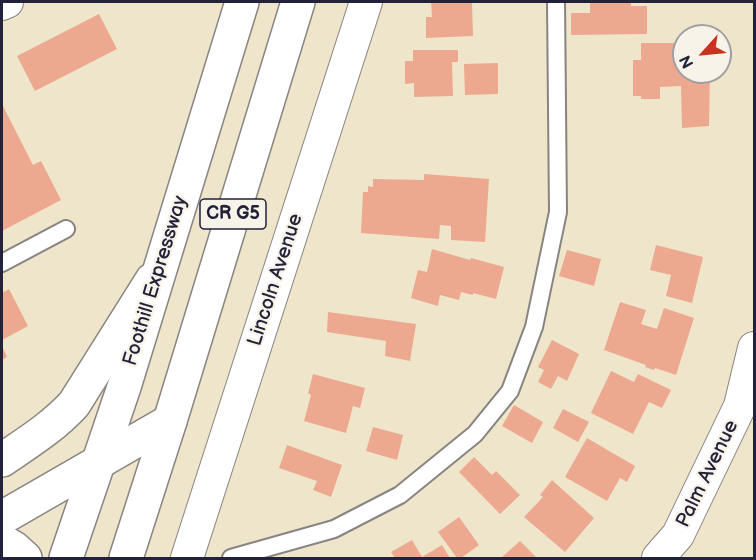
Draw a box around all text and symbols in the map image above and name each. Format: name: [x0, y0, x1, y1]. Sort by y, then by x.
north arrow: [672, 24, 732, 84]
text: N: [676, 52, 698, 71]
street label: Foothill Expressway: [119, 193, 193, 369]
road number: CR G5: [200, 199, 266, 229]
street label: Lincoln Avenue: [243, 211, 309, 349]
street label: Palm Avenue: [672, 416, 744, 532]

